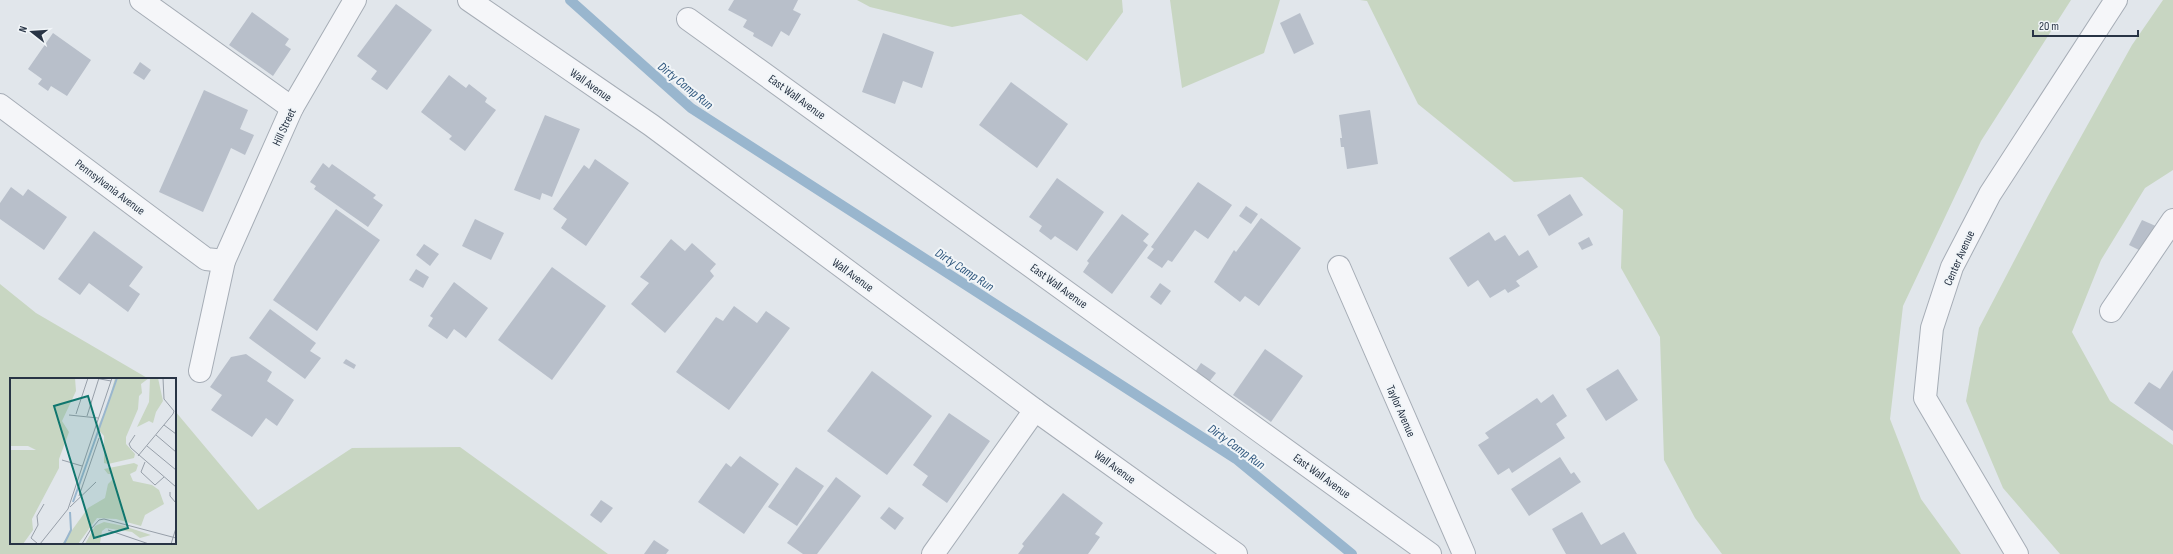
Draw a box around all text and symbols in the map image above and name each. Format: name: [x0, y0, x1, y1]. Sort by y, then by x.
north arrow: [12, 12, 52, 52]
scale bar: [2033, 12, 2138, 38]
text: 20 m: [2039, 19, 2059, 34]
text: N: [16, 24, 30, 34]
water label: Dirty Camp Run: [654, 59, 717, 113]
street label: Wall Avenue: [567, 66, 615, 105]
street label: East Wall Avenue: [765, 72, 828, 123]
street label: Hill Street: [269, 106, 300, 149]
street label: Pennsylvania Avenue: [72, 156, 148, 219]
street label: Center Avenue: [1941, 228, 1978, 288]
water label: Dirty Camp Run: [932, 245, 997, 295]
street label: Wall Avenue: [829, 255, 877, 296]
street label: East Wall Avenue: [1027, 261, 1090, 312]
inset map: [10, 378, 176, 544]
street label: Taylor Avenue: [1382, 383, 1419, 440]
water label: Dirty Camp Run: [1205, 421, 1269, 473]
street label: Wall Avenue: [1091, 447, 1139, 488]
street label: East Wall Avenue: [1290, 451, 1353, 502]

